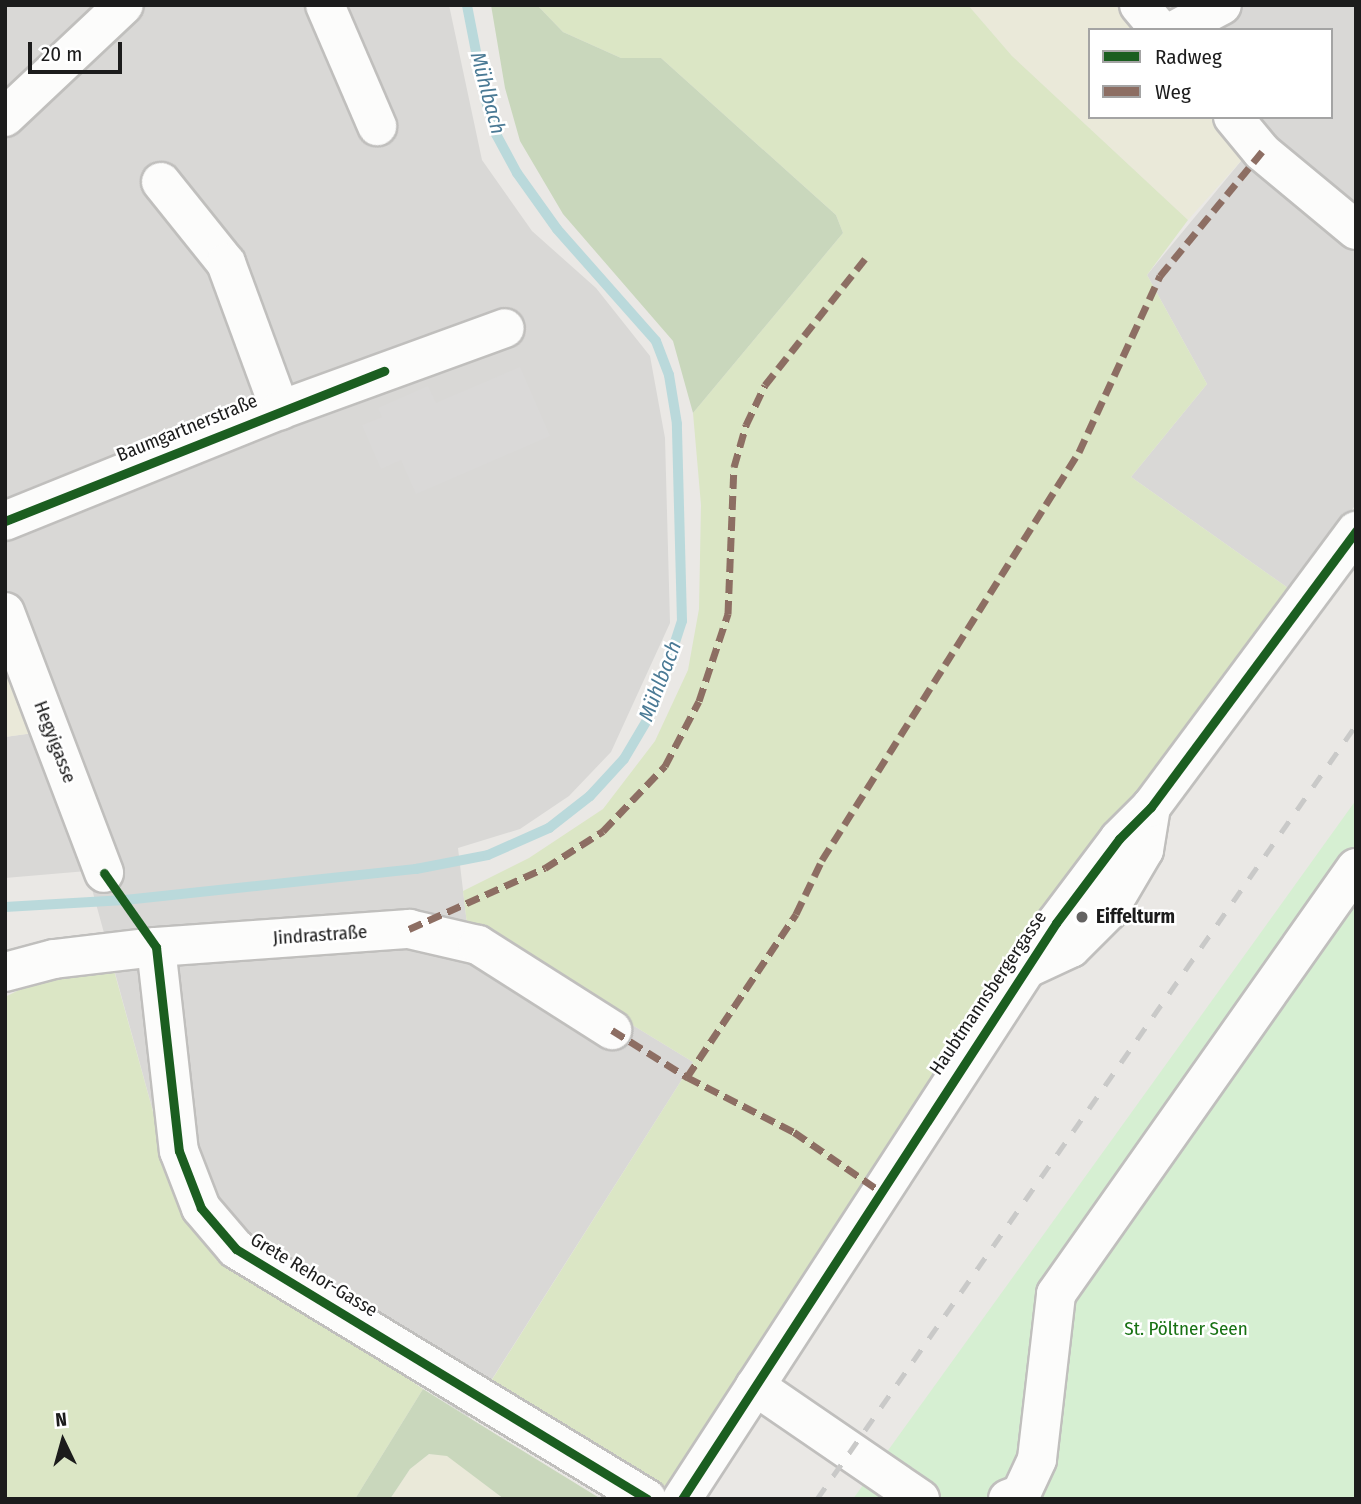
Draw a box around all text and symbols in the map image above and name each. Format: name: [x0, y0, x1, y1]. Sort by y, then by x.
scale bar: [32, 28, 126, 72]
legend: [1088, 28, 1333, 119]
text: 20 m: [41, 41, 82, 67]
text: Radweg: [1155, 44, 1222, 70]
water label: Mühlbach: [465, 49, 511, 137]
text: Weg: [1155, 79, 1191, 105]
street label: Baumgartnerstraße: [113, 389, 261, 467]
water label: Mühlbach: [633, 637, 687, 725]
street label: Hegyigasse: [29, 698, 81, 786]
place label: Eiffelturm: [1096, 906, 1175, 928]
street label: Haubtmannsbergergasse: [925, 907, 1051, 1079]
marker: Eiffelturm: [1074, 909, 1090, 925]
street label: Jindrastraße: [272, 920, 368, 950]
street label: Grete Rehor-Gasse: [246, 1228, 382, 1322]
park label: St. Pöltner Seen: [1124, 1318, 1248, 1340]
north arrow: [28, 1406, 98, 1476]
text: N: [54, 1408, 68, 1432]

